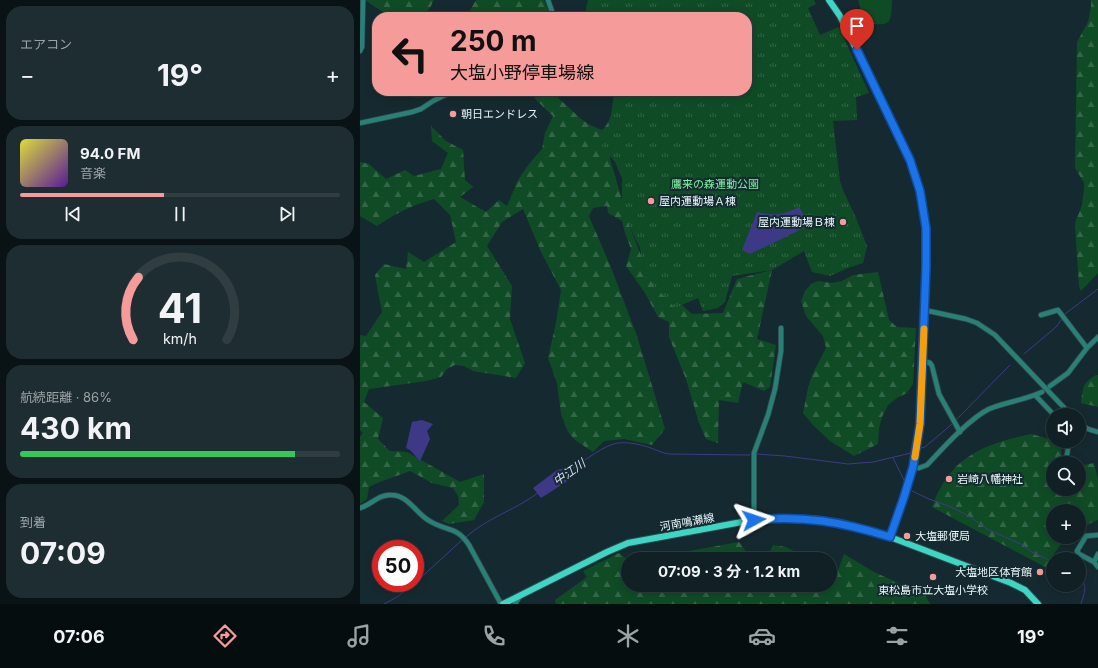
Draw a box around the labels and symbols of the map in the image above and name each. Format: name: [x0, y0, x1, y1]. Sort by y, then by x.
pin: [840, 9, 874, 50]
place label: 朝日エンドレス: [461, 107, 538, 121]
marker: 朝日エンドレス: [448, 109, 458, 119]
park label: 鷹来の森運動公園: [671, 177, 759, 191]
place label: 屋内運動場Ａ棟: [659, 194, 736, 208]
marker: 屋内運動場Ａ棟: [646, 196, 656, 206]
place label: 屋内運動場Ｂ棟: [758, 215, 835, 229]
marker: 屋内運動場Ｂ棟: [838, 217, 848, 227]
water label: 中江川: [550, 454, 590, 488]
place label: 岩崎八幡神社: [957, 472, 1023, 486]
marker: 岩崎八幡神社: [944, 474, 954, 484]
position arrow: [733, 499, 775, 541]
street label: 河南鳴瀬線: [659, 510, 715, 534]
place label: 大塩郵便局: [915, 529, 970, 543]
marker: 大塩郵便局: [902, 531, 912, 541]
speed limit sign: 50: [372, 540, 424, 592]
place label: 大塩地区体育館: [955, 565, 1032, 579]
marker: 大塩地区体育館: [1035, 567, 1045, 577]
marker: 東松島市立大塩小学校: [928, 572, 938, 582]
place label: 東松島市立大塩小学校: [878, 583, 988, 597]

